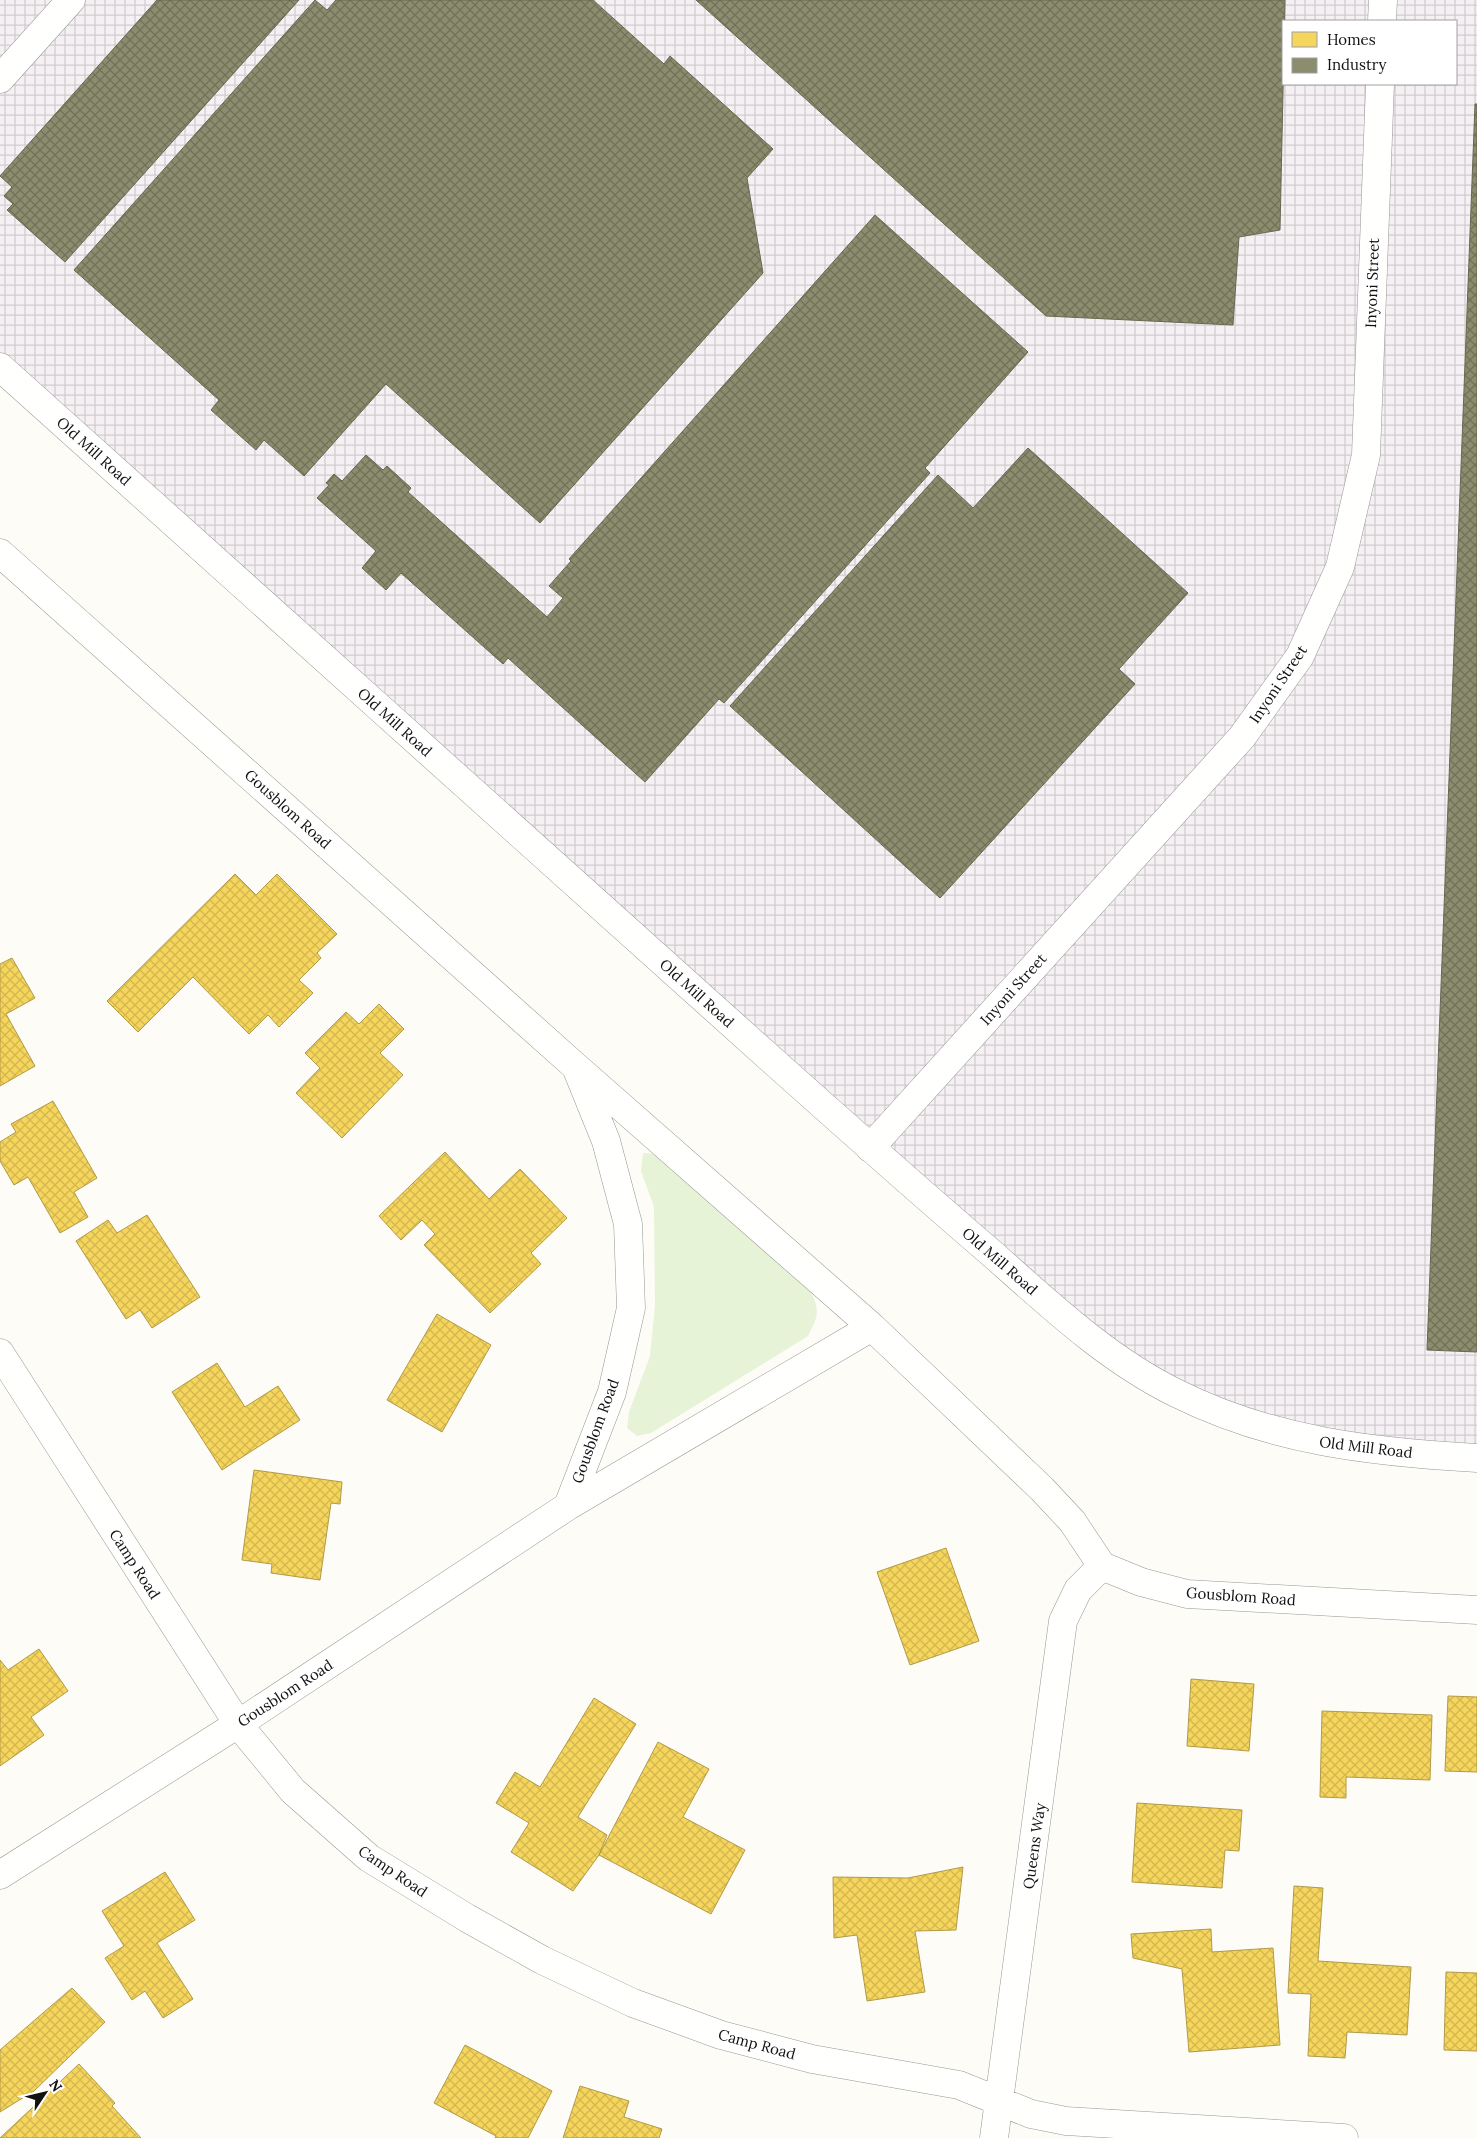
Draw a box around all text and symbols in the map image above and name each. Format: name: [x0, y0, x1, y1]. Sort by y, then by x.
legend: [1282, 20, 1457, 85]
text: Homes: [1327, 30, 1376, 49]
text: Industry: [1327, 55, 1386, 74]
street label: Inyoni Street: [1361, 237, 1383, 328]
street label: Old Mill Road: [53, 413, 135, 489]
street label: Inyoni Street: [1245, 641, 1311, 727]
street label: Old Mill Road: [354, 684, 436, 760]
street label: Gousblom Road: [241, 765, 335, 853]
street label: Inyoni Street: [976, 949, 1050, 1029]
street label: Old Mill Road: [656, 955, 738, 1031]
street label: Old Mill Road: [958, 1223, 1042, 1299]
street label: Gousblom Road: [567, 1376, 623, 1486]
street label: Old Mill Road: [1318, 1432, 1414, 1462]
street label: Camp Road: [105, 1526, 165, 1602]
street label: Gousblom Road: [1186, 1583, 1296, 1609]
street label: Gousblom Road: [234, 1655, 336, 1731]
street label: Queens Way: [1019, 1802, 1049, 1890]
street label: Camp Road: [355, 1841, 431, 1901]
street label: Camp Road: [716, 2025, 798, 2063]
north arrow: [20, 2068, 70, 2118]
text: N: [45, 2076, 66, 2095]

